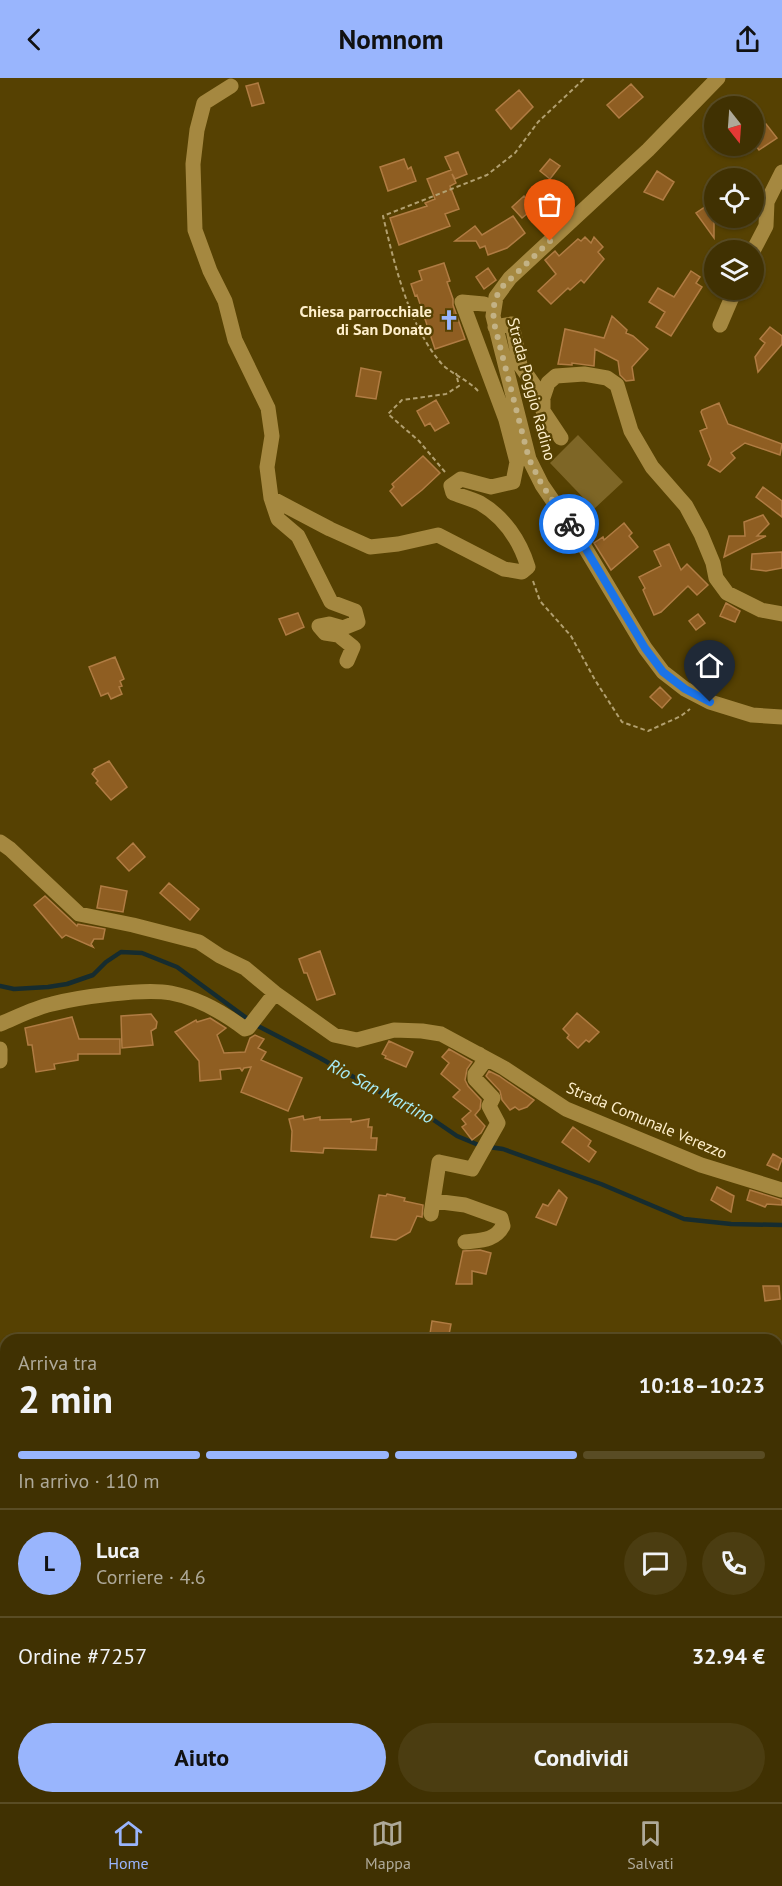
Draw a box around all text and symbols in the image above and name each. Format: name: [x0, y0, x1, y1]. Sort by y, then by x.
text: Nomnom: [339, 22, 443, 56]
icon: back: [18, 23, 51, 56]
icon: share: [731, 23, 764, 56]
north arrow: [704, 96, 764, 156]
map controls: [704, 96, 764, 300]
button: locate: [704, 168, 764, 228]
pin: [524, 179, 575, 241]
icon: bag: [533, 188, 566, 221]
button: layers: [704, 240, 764, 300]
place label: Chiesa parrocchiale di San Donato: [299, 301, 432, 339]
church icon: Chiesa parrocchiale di San Donato: [437, 308, 461, 332]
street label: Strada Poggio Radino: [503, 315, 561, 463]
courier: [539, 494, 599, 554]
icon: bike: [553, 508, 586, 541]
pin: [684, 640, 735, 702]
icon: home: [693, 649, 726, 682]
water label: Rio San Martino: [324, 1053, 438, 1129]
street label: Strada Comunale Verezzo: [564, 1077, 730, 1163]
text: Arriva tra: [18, 1350, 97, 1376]
text: 10:18–10:23: [639, 1371, 765, 1399]
text: 2 min: [18, 1373, 113, 1424]
text: In arrivo · 110 m: [18, 1468, 159, 1494]
button: chat: [624, 1532, 687, 1595]
button: phone: [702, 1532, 765, 1595]
text: Luca: [96, 1536, 140, 1564]
text: L: [44, 1549, 55, 1577]
text: Corriere · 4.6: [96, 1564, 206, 1590]
text: Ordine #7257: [18, 1642, 147, 1670]
text: 32.94 €: [692, 1642, 765, 1670]
button: Aiuto: [18, 1723, 386, 1792]
button: Condividi: [398, 1723, 765, 1792]
tab: Home: [108, 1817, 149, 1873]
tab: Mappa: [365, 1817, 411, 1873]
tab: Salvati: [627, 1817, 674, 1873]

